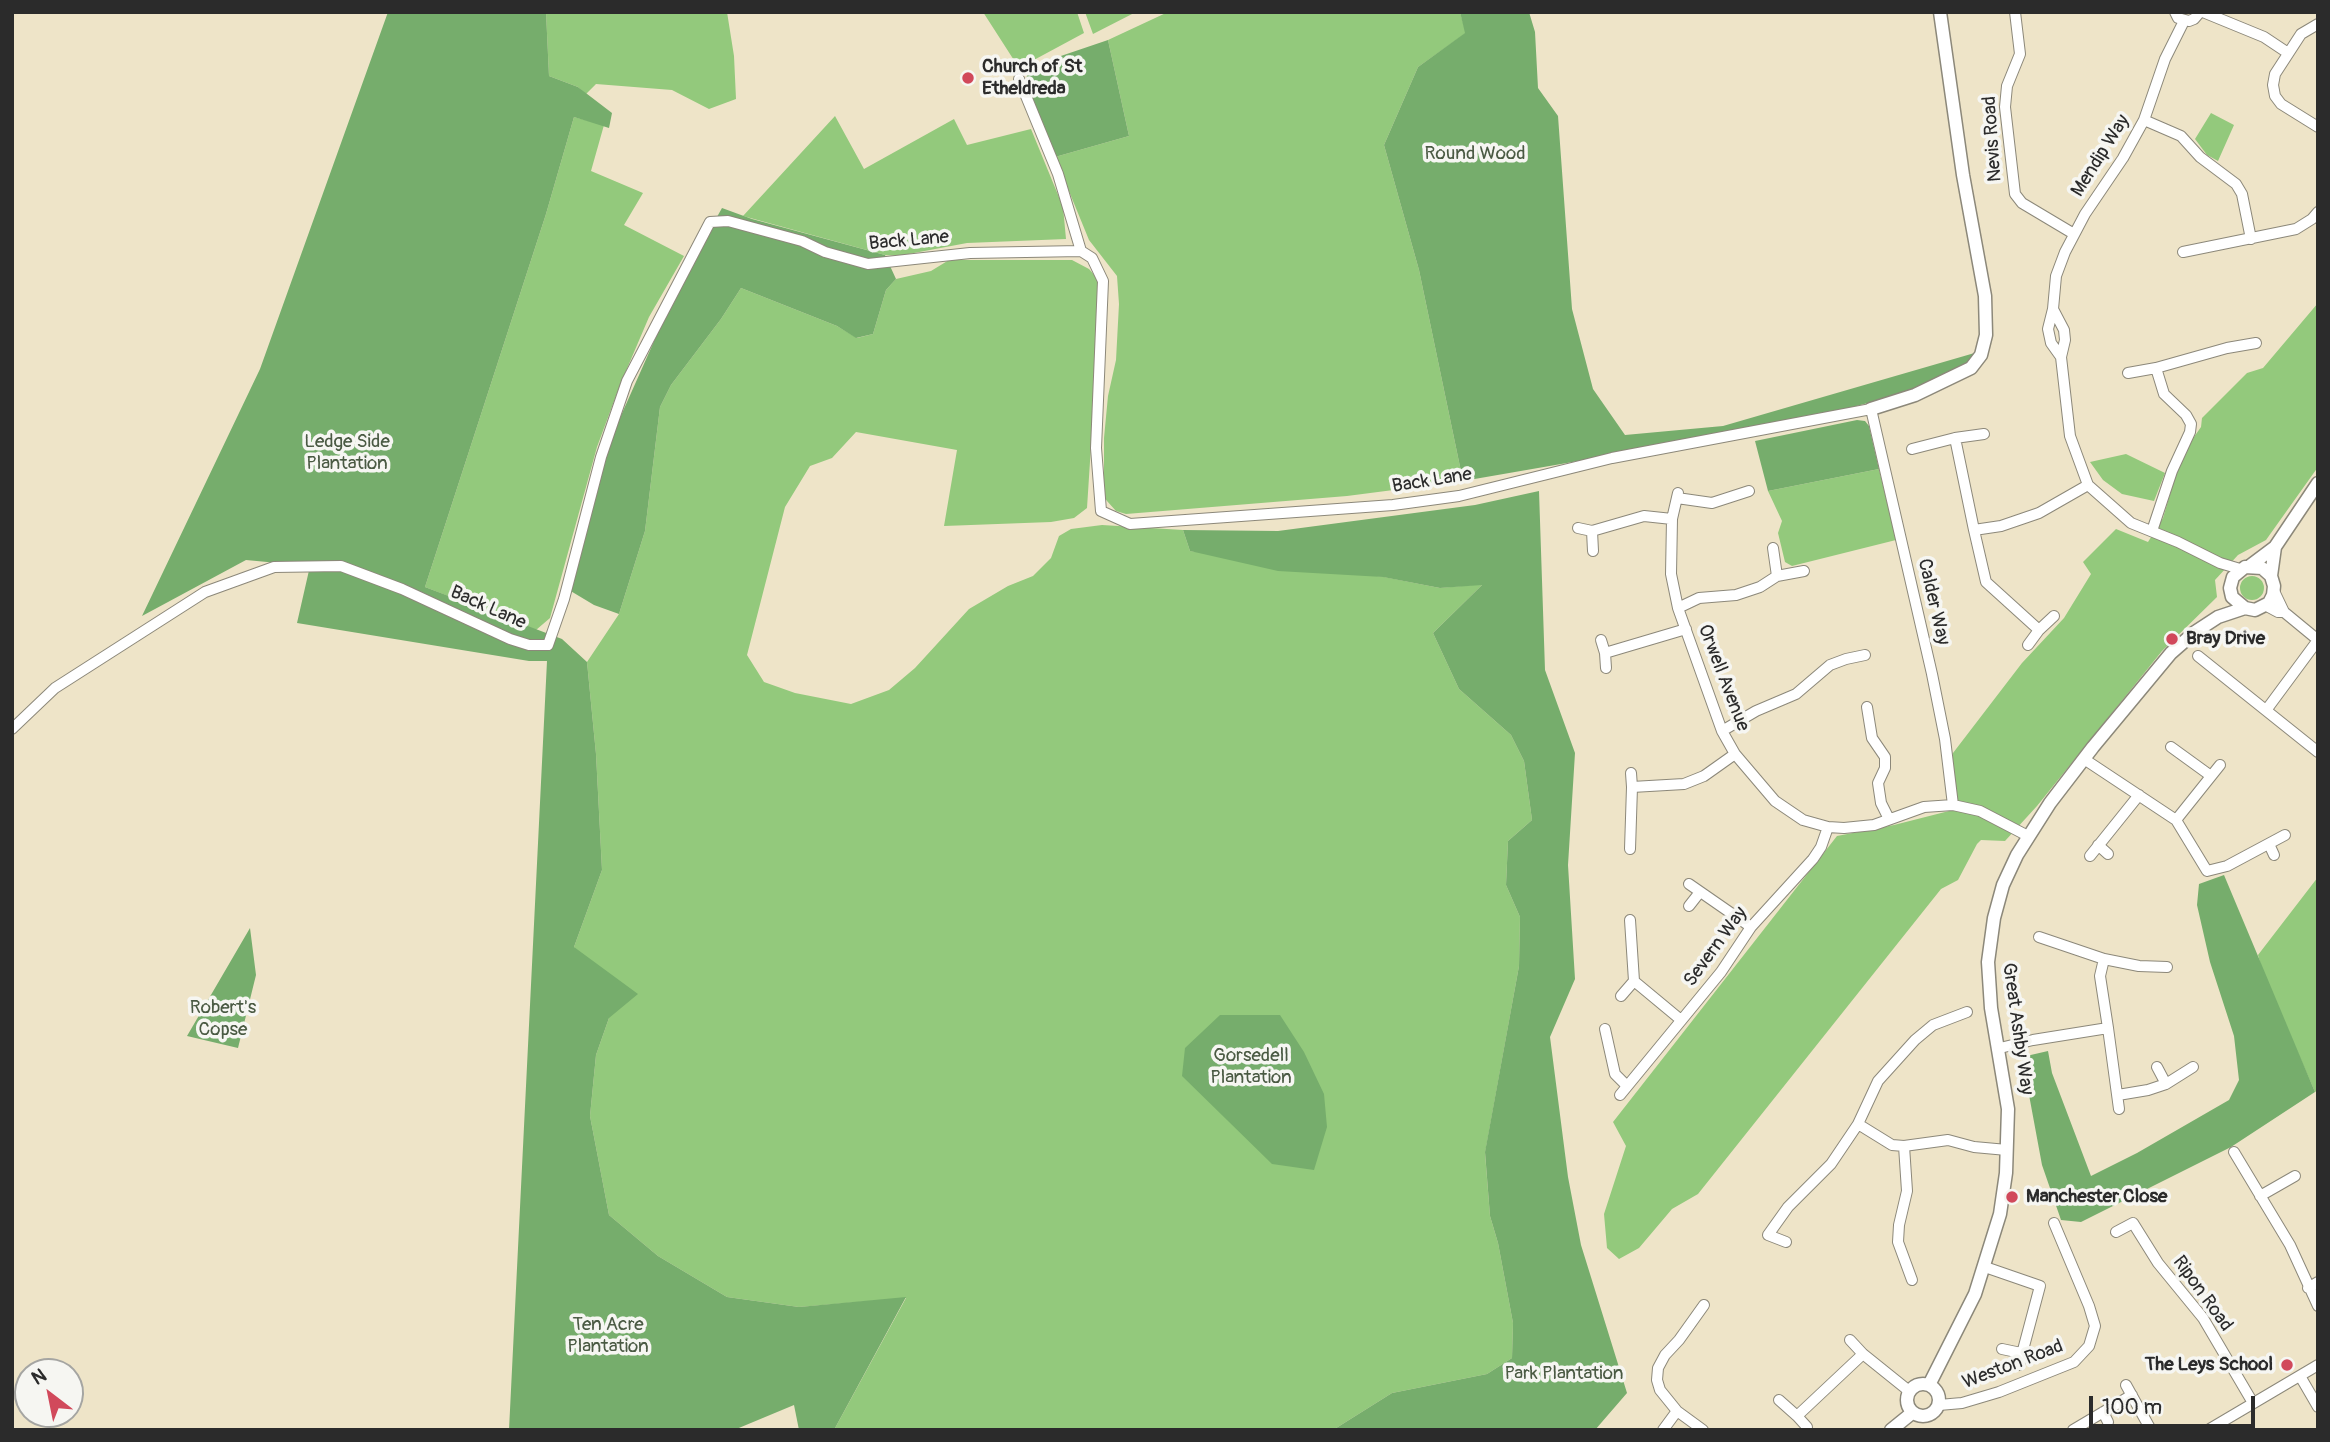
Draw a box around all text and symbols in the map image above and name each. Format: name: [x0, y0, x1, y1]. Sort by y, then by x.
place label: Church of St Etheldreda: [982, 56, 1082, 100]
marker: Church of St Etheldreda: [960, 70, 976, 86]
street label: Nevis Road: [1979, 95, 2007, 183]
street label: Mendip Way: [2067, 111, 2135, 201]
park label: Round Wood: [1425, 143, 1525, 165]
street label: Back Lane: [868, 226, 950, 256]
park label: Ledge Side Plantation: [304, 431, 390, 475]
street label: Back Lane: [1391, 463, 1473, 499]
street label: Calder Way: [1912, 557, 1954, 647]
street label: Back Lane: [447, 581, 529, 635]
street label: Orwell Avenue: [1692, 621, 1754, 735]
place label: Bray Drive: [2186, 628, 2265, 650]
marker: Bray Drive: [2164, 631, 2180, 647]
street label: Severn Way: [1679, 903, 1753, 991]
street label: Great Ashby Way: [1996, 962, 2038, 1096]
park label: Robert's Copse: [190, 997, 256, 1041]
park label: Gorsedell Plantation: [1210, 1045, 1292, 1089]
place label: Manchester Close: [2026, 1186, 2167, 1208]
marker: Manchester Close: [2004, 1189, 2020, 1205]
street label: Ripon Road: [2167, 1252, 2237, 1336]
park label: Ten Acre Plantation: [567, 1314, 649, 1358]
street label: Weston Road: [1959, 1335, 2067, 1395]
place label: The Leys School: [2145, 1354, 2273, 1376]
marker: The Leys School: [2279, 1357, 2295, 1373]
north arrow: [14, 1358, 84, 1428]
text: N: [27, 1363, 51, 1390]
park label: Park Plantation: [1505, 1363, 1623, 1385]
scale bar: [2092, 1382, 2258, 1426]
text: 100 m: [2102, 1394, 2162, 1421]

